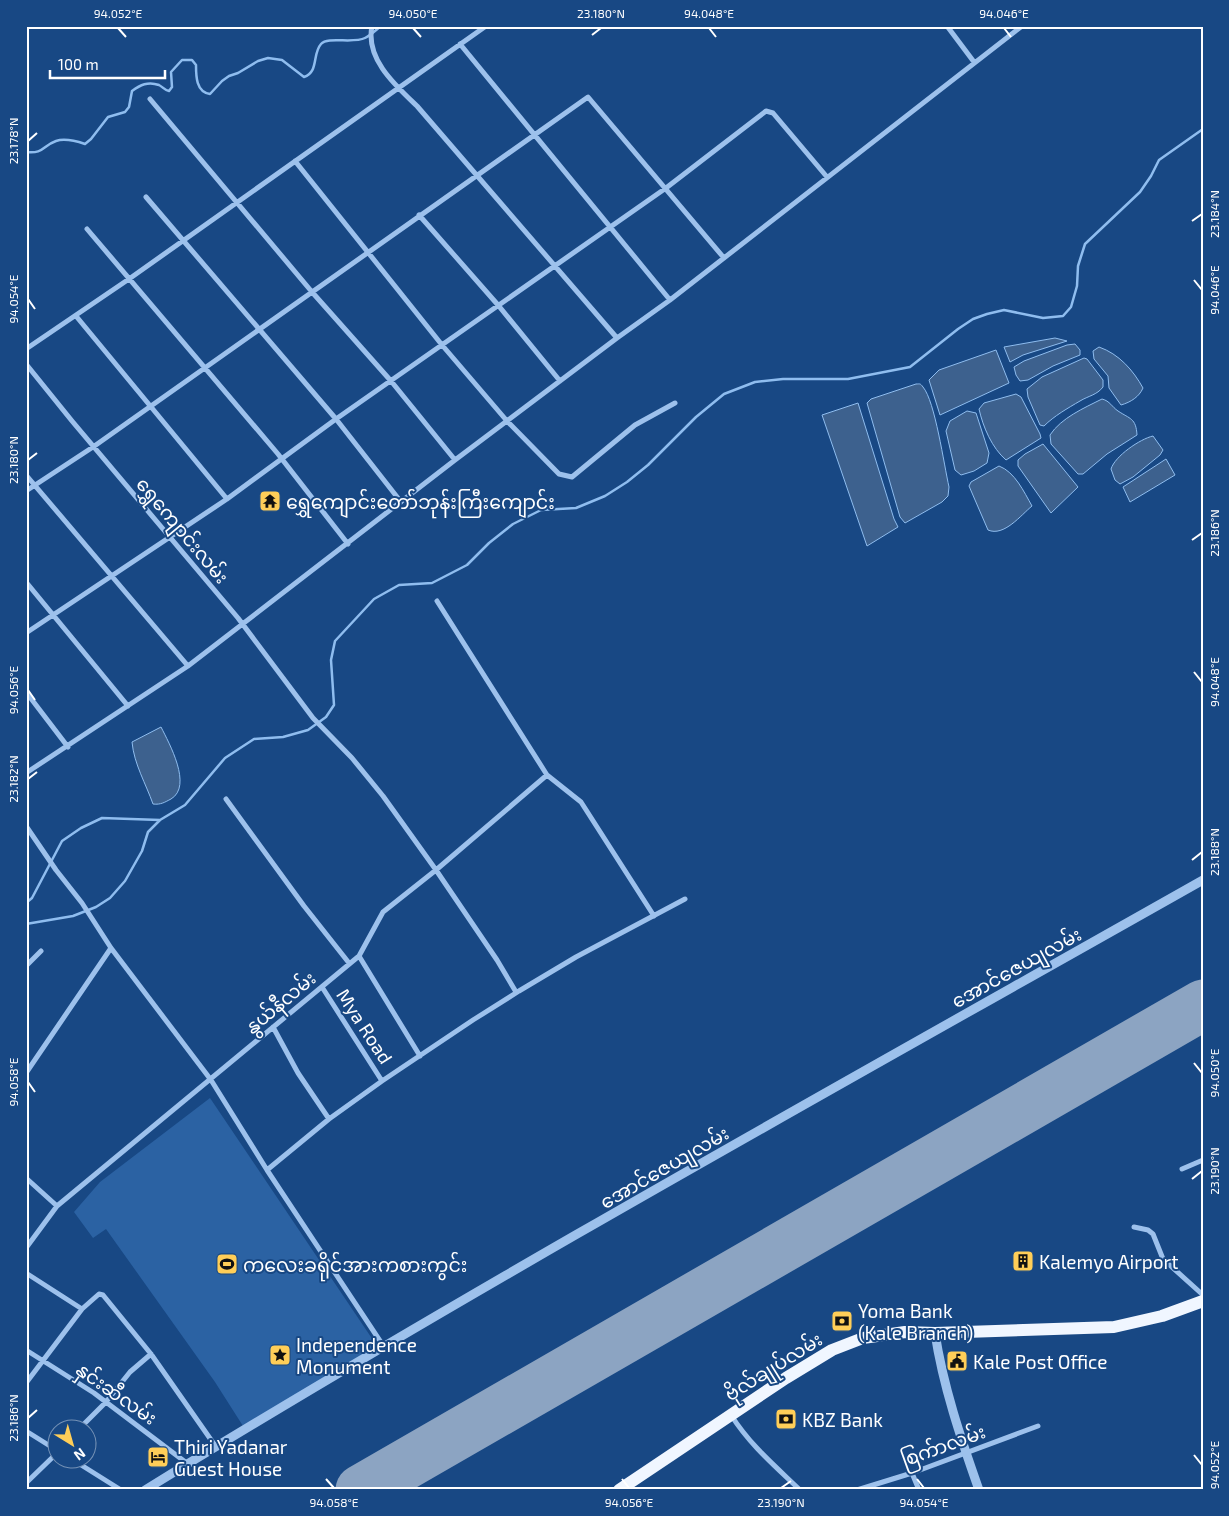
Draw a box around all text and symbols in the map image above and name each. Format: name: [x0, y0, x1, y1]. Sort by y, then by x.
text: 94.052°E: [94, 6, 143, 20]
text: 94.050°E: [389, 6, 438, 20]
text: 23.180°N: [577, 6, 625, 20]
text: 94.048°E: [684, 6, 734, 20]
text: 94.046°E: [979, 6, 1029, 20]
scale bar: [50, 48, 165, 80]
text: 100 m: [58, 55, 99, 73]
text: 23.178°N: [6, 118, 20, 164]
text: 23.184°N: [1207, 190, 1221, 238]
text: 94.046°E: [1207, 265, 1221, 315]
text: 94.054°E: [6, 274, 20, 324]
text: 23.180°N: [6, 436, 20, 484]
street label: ရွှေကျောင်းလမ်း: [128, 471, 236, 591]
place label: ရွှေကျောင်းတော်ဘုန်းကြီးကျောင်း: [286, 488, 555, 519]
temple icon: ရွှေကျောင်းတော်ဘုန်းကြီးကျောင်း: [258, 489, 282, 513]
text: 23.186°N: [1207, 509, 1221, 557]
text: 94.048°E: [1207, 657, 1221, 707]
text: 94.056°E: [6, 665, 20, 714]
text: 23.182°N: [6, 755, 20, 803]
text: 23.188°N: [1207, 828, 1221, 876]
street label: အောင်ဇေယျလမ်း: [946, 920, 1087, 1017]
street label: နွယ်နီလမ်း: [239, 964, 323, 1042]
street label: Mya Road: [332, 984, 398, 1068]
text: 94.050°E: [1207, 1048, 1221, 1097]
text: 94.058°E: [6, 1057, 20, 1107]
street label: အောင်ဇေယျလမ်း: [595, 1119, 735, 1218]
text: 23.190°N: [1207, 1147, 1221, 1195]
building icon: Kalemyo Airport: [1011, 1249, 1035, 1273]
place label: Kalemyo Airport: [1039, 1250, 1178, 1273]
place label: ကလေးခရိုင်အားကစားကွင်း: [243, 1251, 467, 1282]
sports icon: ကလေးခရိုင်အားကစားကွင်း: [215, 1252, 239, 1276]
place label: Yoma Bank (Kale Branch): [858, 1299, 973, 1344]
bank icon: Yoma Bank (Kale Branch): [830, 1309, 854, 1333]
street label: ဗိုလ်ချုပ်လမ်း: [719, 1325, 829, 1410]
place label: Independence Monument: [296, 1333, 417, 1378]
place icon: Independence Monument: [268, 1343, 292, 1367]
public building icon: Kale Post Office: [945, 1349, 969, 1373]
place label: Kale Post Office: [973, 1350, 1107, 1373]
street label: နှင်းဆီလမ်း: [69, 1355, 163, 1434]
text: 23.186°N: [6, 1394, 20, 1442]
bank icon: KBZ Bank: [774, 1407, 798, 1431]
place label: KBZ Bank: [802, 1408, 883, 1431]
street label: စြက်ာလမ်း: [897, 1417, 990, 1476]
north arrow: [48, 1418, 98, 1468]
place label: Thiri Yadanar Guest House: [174, 1435, 288, 1480]
text: 94.052°E: [1207, 1440, 1221, 1489]
text: N: [71, 1445, 89, 1465]
hotel icon: Thiri Yadanar Guest House: [146, 1445, 170, 1469]
text: 94.058°E: [309, 1495, 359, 1509]
text: 94.056°E: [605, 1495, 654, 1509]
text: 23.190°N: [757, 1495, 805, 1509]
text: 94.054°E: [899, 1495, 949, 1509]

